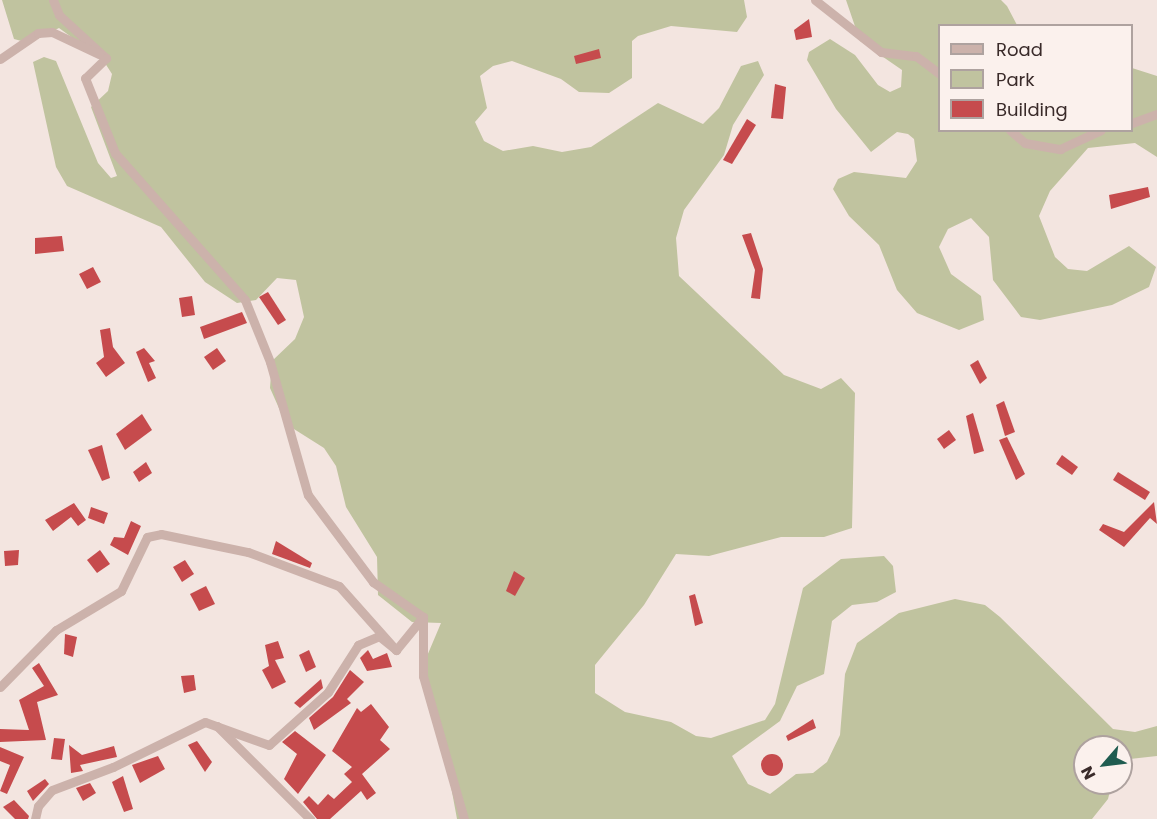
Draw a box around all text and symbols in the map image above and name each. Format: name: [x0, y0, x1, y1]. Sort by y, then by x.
legend: [938, 24, 1133, 132]
text: Road: [996, 37, 1043, 62]
text: Park: [996, 67, 1035, 92]
text: Building: [996, 97, 1068, 122]
north arrow: [1073, 735, 1133, 795]
text: N: [1075, 762, 1101, 783]

